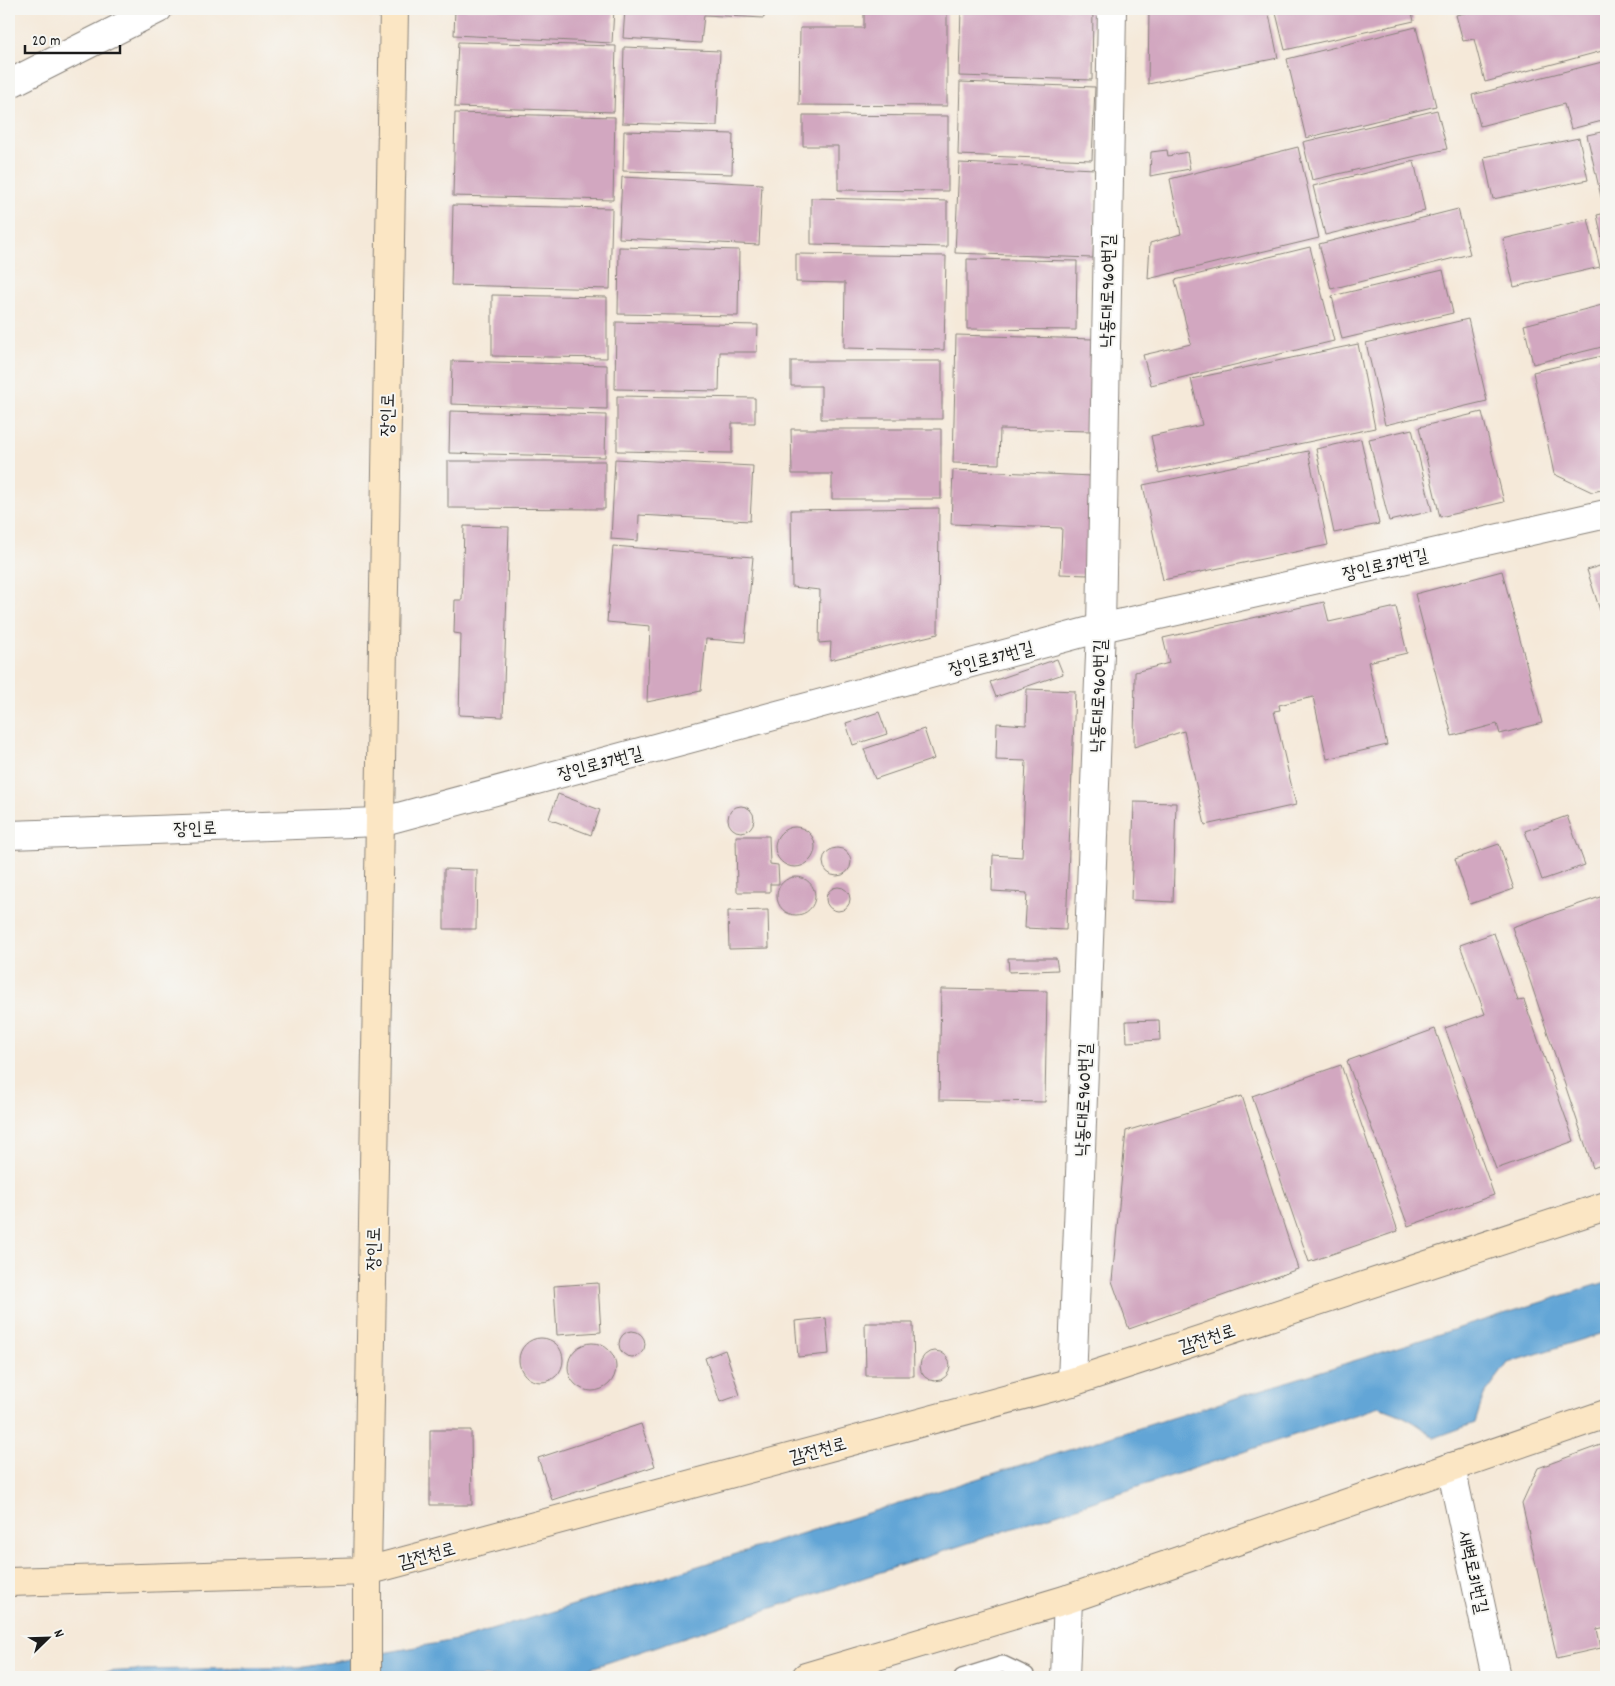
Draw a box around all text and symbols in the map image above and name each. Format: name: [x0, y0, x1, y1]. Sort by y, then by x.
scale bar: [25, 22, 120, 54]
text: 20 m: [32, 31, 60, 53]
street label: 낙동대로960번길: [1096, 233, 1123, 348]
street label: 장인로: [377, 393, 402, 437]
street label: 장인로37번길: [1340, 544, 1431, 588]
street label: 장인로37번길: [946, 637, 1038, 684]
street label: 낙동대로960번길: [1086, 638, 1115, 753]
street label: 장인로37번길: [555, 742, 647, 789]
street label: 장인로: [173, 817, 217, 844]
street label: 낙동대로960번길: [1071, 1042, 1100, 1157]
street label: 장인로: [363, 1227, 388, 1271]
street label: 감전천로: [1176, 1320, 1239, 1361]
street label: 감전천로: [787, 1433, 850, 1472]
street label: 새벽로31번길: [1451, 1529, 1493, 1617]
street label: 감전천로: [396, 1538, 459, 1577]
north arrow: [22, 1614, 72, 1664]
text: N: [48, 1627, 69, 1641]

